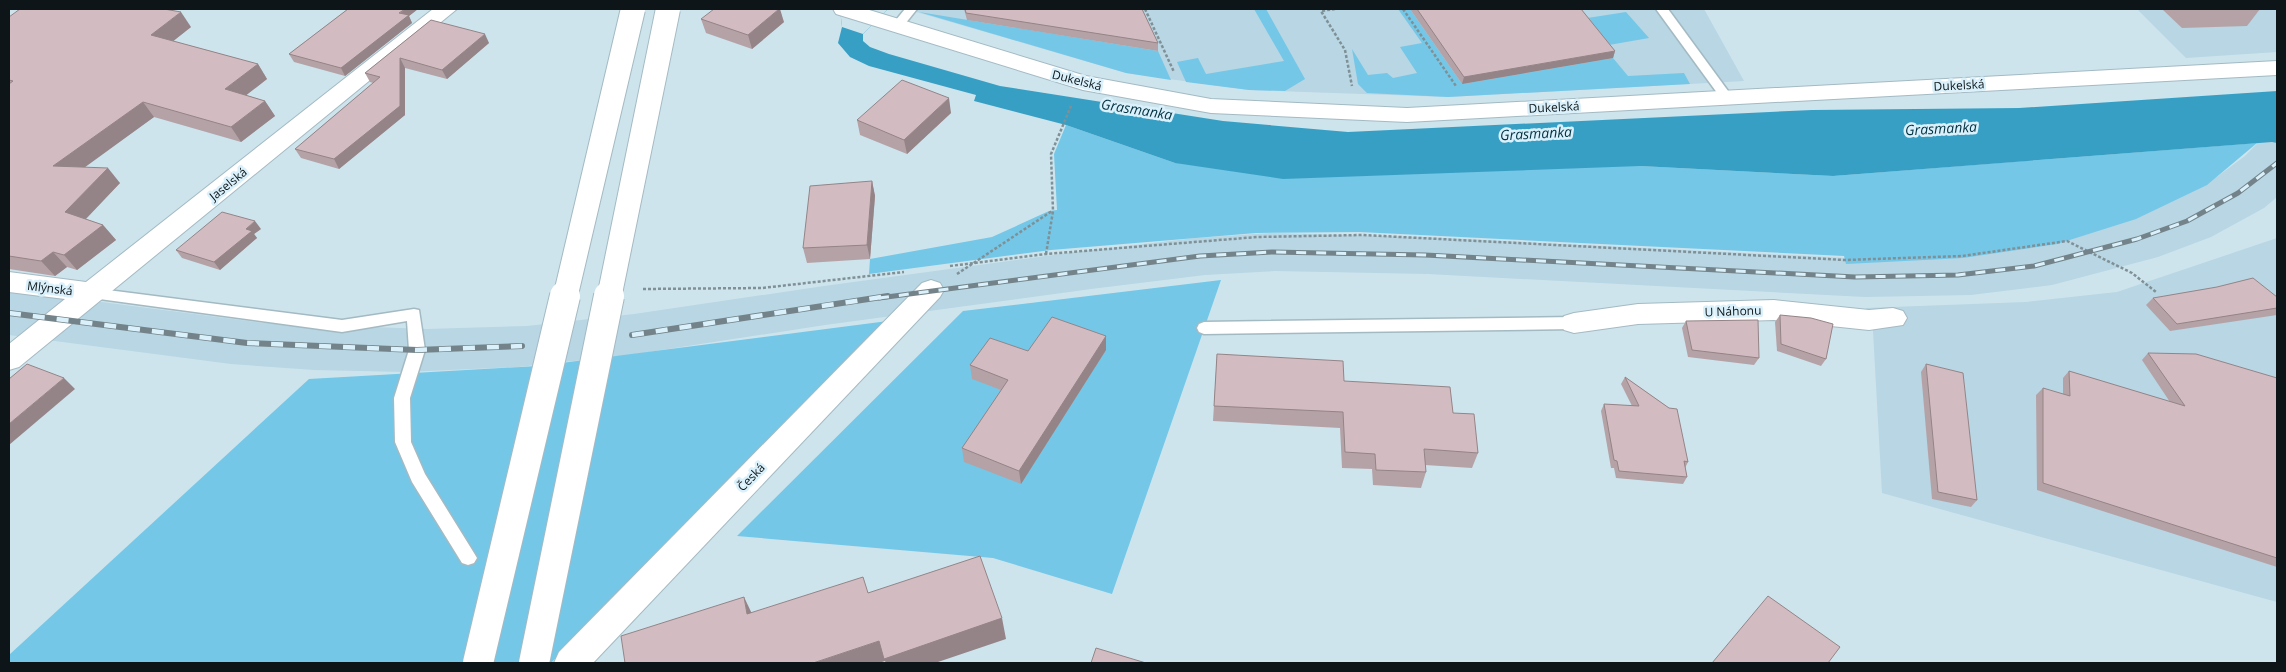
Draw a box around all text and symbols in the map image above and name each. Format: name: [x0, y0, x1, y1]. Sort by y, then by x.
street label: Dukelská: [1050, 66, 1104, 94]
street label: Dukelská: [1933, 75, 1985, 95]
water label: Grasmanka: [1100, 94, 1174, 124]
street label: Dukelská: [1528, 97, 1580, 117]
water label: Grasmanka: [1905, 117, 1977, 139]
water label: Grasmanka: [1500, 122, 1572, 144]
street label: Jaselská: [205, 164, 250, 205]
street label: Mlýnská: [26, 277, 74, 299]
street label: U Náhonu: [1704, 302, 1762, 320]
street label: Česká: [733, 459, 769, 495]

